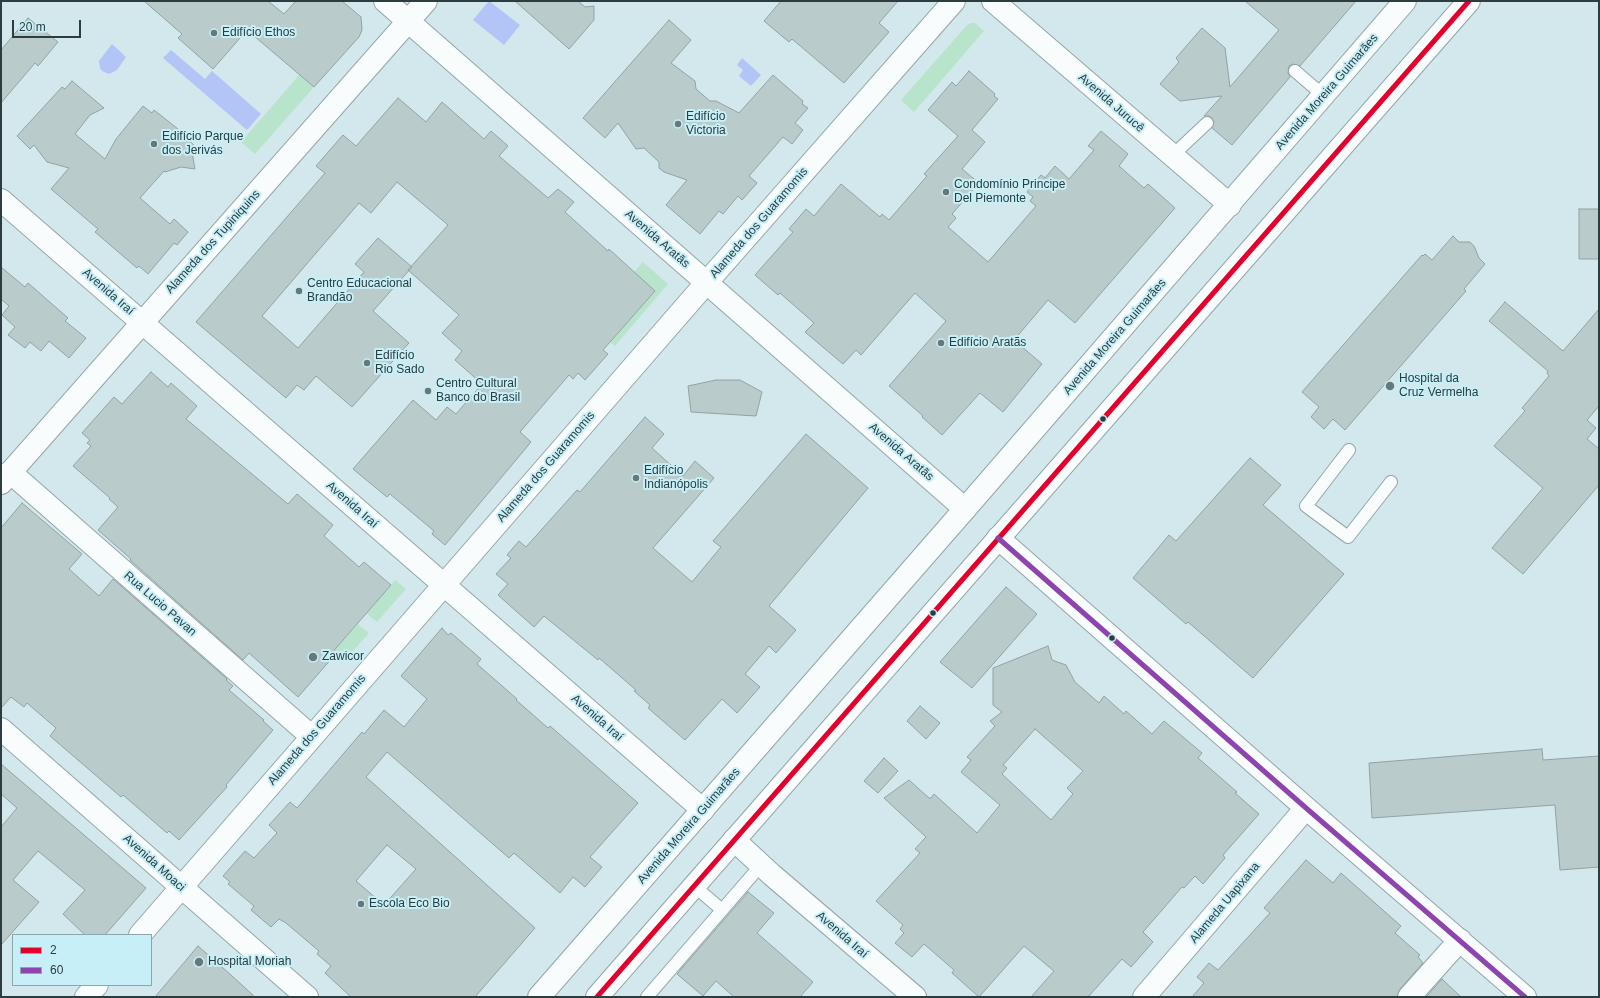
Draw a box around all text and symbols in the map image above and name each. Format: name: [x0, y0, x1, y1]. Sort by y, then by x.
scale bar: [14, 12, 83, 38]
text: 20 m: [19, 20, 46, 34]
place label: Edifício Ethos: [222, 26, 295, 40]
marker: Edifício Ethos: [209, 28, 219, 38]
street label: Avenida Moreira Guimarães: [1273, 31, 1381, 153]
street label: Avenida Jurucê: [1075, 71, 1147, 135]
place label: Edifício Victoria: [686, 110, 726, 138]
marker: Edifício Victoria: [673, 119, 683, 129]
place label: Edifício Parque dos Jerivás: [162, 130, 243, 158]
marker: Edifício Parque dos Jerivás: [149, 139, 159, 149]
street label: Alameda dos Guaramomis: [707, 165, 811, 281]
place label: Condomínio Principe Del Piemonte: [954, 178, 1065, 206]
street label: Alameda dos Tupiniquins: [163, 187, 263, 297]
marker: Condomínio Principe Del Piemonte: [941, 187, 951, 197]
street label: Avenida Aratãs: [622, 207, 692, 271]
street label: Avenida Iraí: [79, 266, 137, 318]
street label: Avenida Moreira Guimarães: [1061, 276, 1169, 398]
place label: Centro Educacional Brandão: [307, 277, 412, 305]
marker: Centro Educacional Brandão: [294, 286, 304, 296]
place label: Edifício Aratãs: [949, 336, 1026, 350]
marker: Edifício Aratãs: [936, 338, 946, 348]
place label: Edifício Rio Sado: [375, 349, 424, 377]
marker: Edifício Rio Sado: [362, 358, 372, 368]
place label: Hospital da Cruz Vermelha: [1399, 372, 1478, 400]
place label: Centro Cultural Banco do Brasil: [436, 377, 520, 405]
marker: Hospital da Cruz Vermelha: [1384, 380, 1396, 392]
marker: Centro Cultural Banco do Brasil: [423, 386, 433, 396]
street label: Alameda dos Guaramomis: [494, 409, 598, 525]
unlabelled marker: [1098, 414, 1108, 424]
street label: Avenida Aratãs: [866, 420, 936, 484]
place label: Edifício Indianópolis: [644, 464, 708, 492]
marker: Edifício Indianópolis: [631, 473, 641, 483]
street label: Avenida Iraí: [323, 479, 381, 531]
street label: Rua Lucio Pavan: [121, 569, 199, 639]
unlabelled marker: [928, 608, 938, 618]
unlabelled marker: [1107, 633, 1117, 643]
place label: Zawicor: [322, 650, 364, 664]
marker: Zawicor: [307, 651, 319, 663]
street label: Alameda dos Guaramomis: [265, 672, 369, 788]
street label: Avenida Iraí: [568, 692, 626, 744]
street label: Avenida Moreira Guimarães: [635, 765, 743, 887]
street label: Avenida Moaci: [120, 831, 188, 895]
street label: Alameda Uapixana: [1187, 860, 1263, 946]
place label: Escola Eco Bio: [369, 897, 450, 911]
marker: Escola Eco Bio: [356, 899, 366, 909]
street label: Avenida Iraí: [813, 909, 871, 961]
legend: [12, 934, 152, 986]
text: 2: [50, 943, 57, 957]
place label: Hospital Moriah: [208, 955, 291, 969]
marker: Hospital Moriah: [193, 956, 205, 968]
text: 60: [50, 963, 63, 977]

